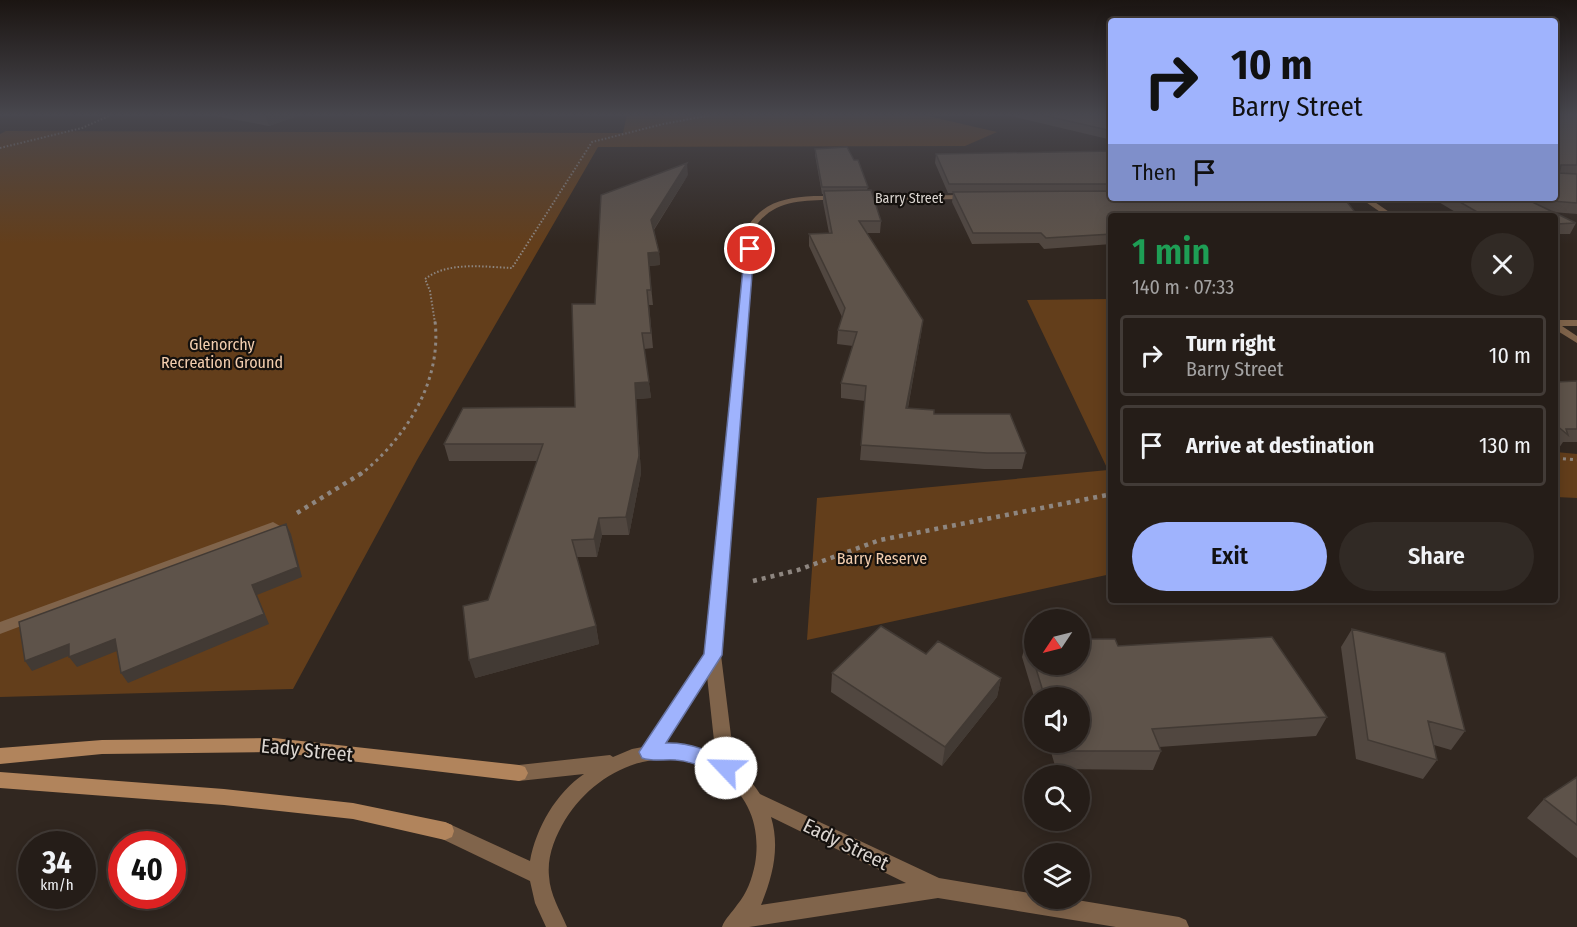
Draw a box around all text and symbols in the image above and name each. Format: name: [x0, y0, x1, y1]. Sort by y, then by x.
text: 10 m: [1231, 40, 1312, 90]
icon: right: [1132, 42, 1210, 120]
text: Barry Street: [1231, 91, 1363, 123]
icon: arrive: [1188, 156, 1221, 189]
text: Then: [1132, 159, 1176, 186]
street label: Barry Street: [875, 190, 944, 207]
pin: [724, 223, 775, 274]
text: 1 min: [1132, 230, 1210, 274]
icon: arrive: [733, 232, 766, 265]
button: close: [1471, 233, 1534, 296]
text: 140 m · 07:33: [1132, 275, 1234, 299]
text: Turn right: [1186, 330, 1275, 357]
park label: Glenorchy Recreation Ground: [161, 335, 283, 372]
icon: right: [1135, 339, 1168, 372]
text: 10 m: [1489, 342, 1531, 369]
text: Barry Street: [1186, 357, 1284, 381]
icon: arrive: [1135, 429, 1168, 462]
text: Arrive at destination: [1186, 432, 1374, 459]
text: 130 m: [1479, 432, 1531, 459]
button: Exit: [1132, 522, 1327, 591]
button: Share: [1339, 522, 1534, 591]
park label: Barry Reserve: [837, 549, 927, 568]
north arrow: [1024, 609, 1090, 675]
map controls: [1024, 609, 1090, 909]
button: sound: [1024, 687, 1090, 753]
street label: Eady Street: [260, 733, 355, 767]
position arrow: [694, 736, 758, 800]
button: search: [1024, 765, 1090, 831]
street label: Eady Street: [799, 813, 893, 875]
speed limit sign: 40: [108, 831, 186, 909]
button: layers: [1024, 843, 1090, 909]
text: 34: [42, 845, 72, 881]
text: km/h: [40, 876, 74, 894]

